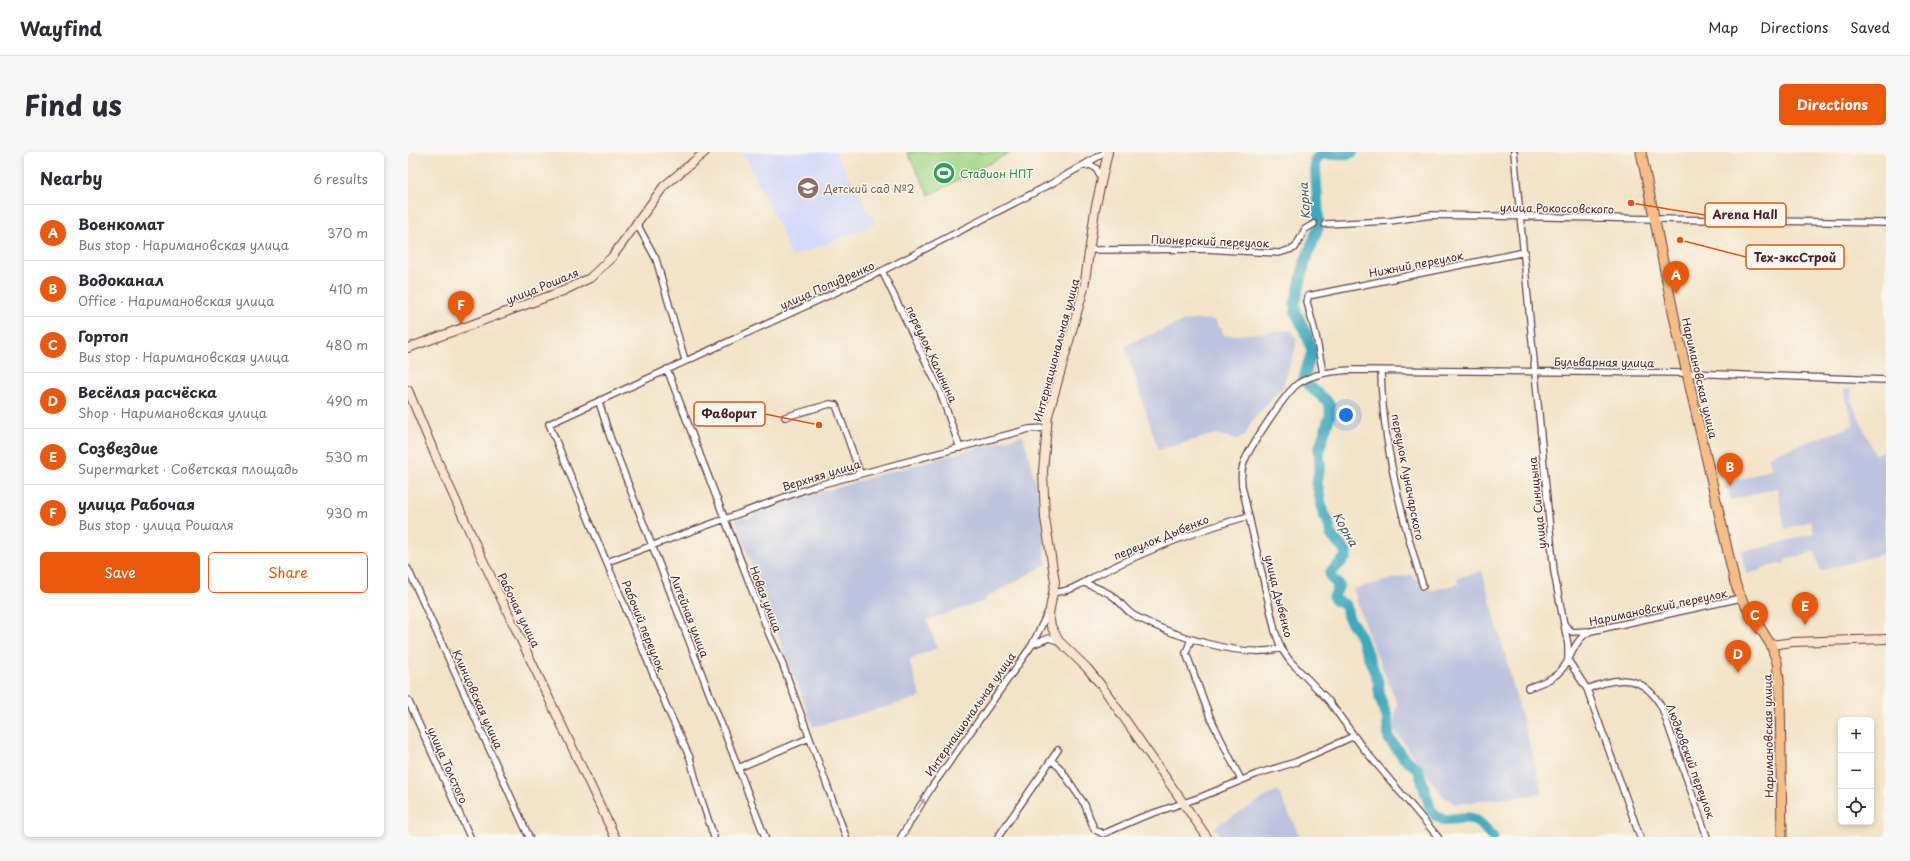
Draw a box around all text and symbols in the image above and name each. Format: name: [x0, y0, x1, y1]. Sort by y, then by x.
text: Wayfind: [20, 14, 102, 42]
text: Map: [1708, 17, 1738, 38]
text: Directions: [1760, 17, 1828, 38]
text: Saved: [1850, 17, 1890, 38]
text: Find us: [24, 83, 122, 126]
button: Directions: [1779, 84, 1886, 125]
sports icon: Стадион НПТ: [931, 160, 957, 186]
text: Nearby: [40, 165, 102, 191]
place label: Стадион НПТ: [960, 165, 1034, 182]
text: 6 results: [313, 169, 368, 188]
school or university icon: Детский сад №2: [795, 175, 821, 201]
place label: Детский сад №2: [823, 180, 915, 197]
water label: Корна: [1294, 182, 1314, 220]
street label: улица Рокоссовского: [1500, 199, 1614, 217]
callout: Arena Hall: [1705, 203, 1786, 227]
text: Arena Hall: [1712, 205, 1777, 223]
text: Военкомат: [78, 212, 164, 235]
text: A: [48, 223, 58, 242]
text: 370 m: [327, 223, 368, 242]
street label: Пионерский переулок: [1151, 230, 1270, 252]
text: Bus stop · Наримановская улица: [78, 235, 289, 254]
callout: Тех-эксСтрой: [1746, 245, 1844, 269]
street label: Нижний переулок: [1367, 246, 1465, 281]
text: Тех-эксСтрой: [1754, 248, 1836, 266]
street label: улица Попудренко: [777, 257, 877, 313]
pin: A: [1663, 261, 1689, 294]
street label: улица Рошаля: [503, 264, 581, 308]
text: Водоканал: [78, 268, 164, 291]
street label: Интернациональная улица: [1029, 276, 1083, 424]
text: B: [49, 279, 57, 298]
text: 410 m: [329, 279, 368, 298]
text: Office · Наримановская улица: [78, 291, 274, 310]
pin: F: [448, 291, 474, 324]
street label: переулок Калинина: [902, 303, 962, 405]
street label: Наримановская улица: [1678, 316, 1722, 440]
text: Гортоп: [78, 324, 128, 347]
text: C: [48, 335, 58, 354]
text: 480 m: [326, 335, 368, 354]
text: Bus stop · Наримановская улица: [78, 347, 289, 366]
street label: Бульварная улица: [1554, 353, 1654, 371]
text: Весёлая расчёска: [78, 380, 217, 403]
text: D: [48, 391, 58, 410]
text: 490 m: [326, 391, 368, 410]
callout: Фаворит: [694, 402, 765, 426]
text: Shop · Наримановская улица: [78, 403, 267, 422]
text: Фаворит: [702, 404, 757, 422]
your location: [1336, 405, 1356, 425]
street label: переулок Луначарского: [1387, 412, 1429, 542]
text: Созвездие: [78, 436, 158, 459]
text: E: [49, 447, 57, 466]
text: 530 m: [325, 447, 368, 466]
pin: B: [1717, 453, 1743, 486]
street label: Верхняя улица: [780, 455, 862, 495]
street label: улица Синицына: [1524, 456, 1550, 550]
text: Supermarket · Советская площадь: [78, 459, 298, 478]
text: улица Рабочая: [78, 492, 195, 515]
text: F: [49, 503, 57, 522]
text: 930 m: [326, 503, 368, 522]
water label: Корна: [1329, 509, 1363, 550]
street label: переулок Дыбенко: [1111, 510, 1211, 564]
text: Bus stop · улица Рошаля: [78, 515, 234, 534]
button: Save: [40, 552, 200, 593]
button: Share: [208, 552, 368, 593]
street label: улица Дыбенко: [1261, 553, 1297, 639]
street label: Новая улица: [746, 563, 787, 635]
street label: Рабочая улица: [494, 570, 544, 650]
street label: Литейная улица: [666, 572, 714, 660]
street label: Рабочий переулок: [618, 578, 670, 675]
street label: Наримановский переулок: [1587, 584, 1729, 630]
pin: E: [1792, 592, 1818, 625]
pin: C: [1742, 601, 1768, 634]
pin: D: [1725, 640, 1751, 673]
street label: Клинцовская улица: [448, 647, 508, 751]
street label: Интернациональная улица: [921, 648, 1019, 779]
street label: Наримановская улица: [1758, 674, 1778, 798]
street label: Людковский переулок: [1662, 701, 1720, 821]
map controls: [1838, 717, 1874, 825]
button: +: [1838, 717, 1874, 753]
street label: улица Толстого: [423, 724, 473, 806]
button: −: [1838, 753, 1874, 789]
button: locate: [1838, 789, 1874, 825]
one-way arrow: [918, 798, 926, 810]

